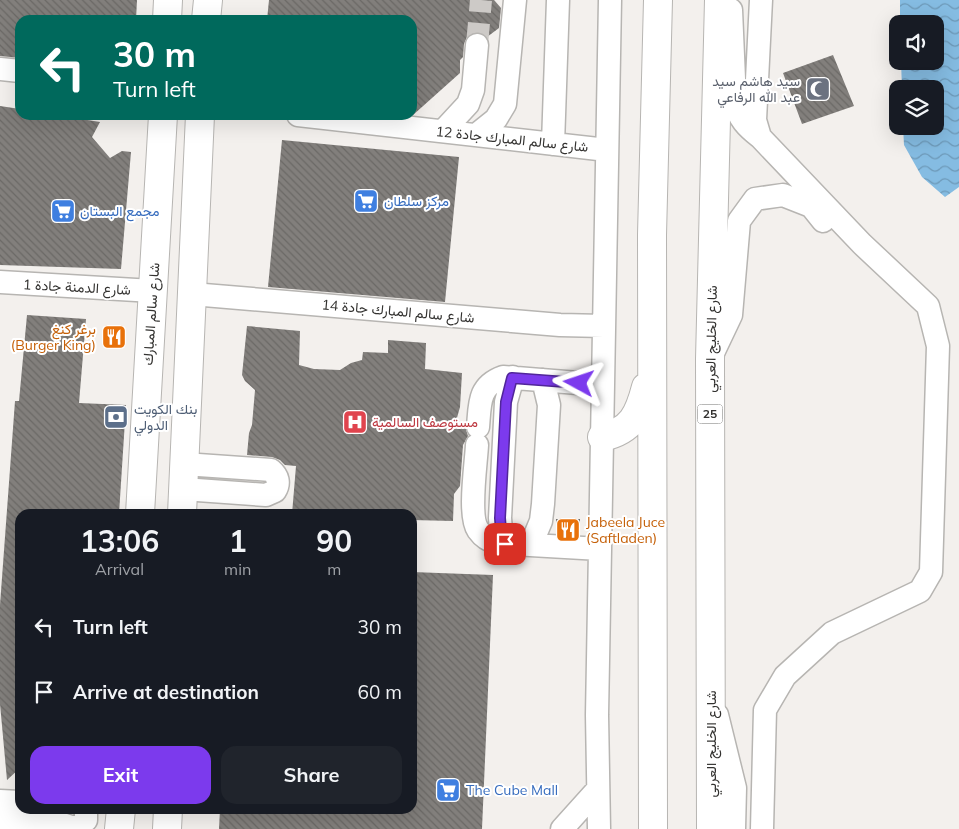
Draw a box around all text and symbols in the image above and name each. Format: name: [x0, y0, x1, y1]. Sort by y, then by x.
map controls: [889, 15, 944, 135]
button: sound: [889, 15, 944, 70]
text: 30 m: [113, 32, 196, 76]
icon: left: [30, 35, 95, 100]
place label: سيد هاشم سيد عبد الله الرفاعي: [712, 72, 800, 109]
text: Turn left: [113, 75, 196, 103]
mosque icon: سيد هاشم سيد عبد الله الرفاعي: [805, 76, 831, 102]
button: layers: [889, 80, 944, 135]
street label: شارع سالم المبارك جادة 12: [435, 122, 589, 158]
supermarket icon: مركز سلطان: [353, 188, 379, 214]
place label: مركز سلطان: [384, 192, 449, 210]
supermarket icon: مجمع البستان: [50, 198, 76, 224]
place label: مجمع البستان: [80, 202, 160, 222]
street label: شارع سالم المبارك: [138, 262, 166, 366]
street label: شارع الدمنة جادة 1: [23, 275, 131, 301]
street label: شارع الخليج العربي: [701, 285, 724, 393]
street label: شارع سالم المبارك جادة 14: [321, 295, 475, 329]
place label: برغر كنغ (Burger King): [11, 320, 96, 354]
restaurant icon: برغر كنغ (Burger King): [101, 324, 127, 350]
position arrow: [552, 356, 604, 408]
place label: بنك الكويت الدولي: [134, 400, 197, 437]
bank icon: بنك الكويت الدولي: [103, 404, 129, 430]
road number: 25: [698, 404, 722, 424]
hospital icon: مستوصف السالمية: [342, 409, 368, 435]
place label: مستوصف السالمية: [372, 413, 478, 431]
place label: Jabeela Juce (Saftladen): [586, 513, 665, 547]
restaurant icon: Jabeela Juce (Saftladen): [555, 517, 581, 543]
text: 13:06: [80, 522, 159, 560]
text: 1: [229, 522, 247, 560]
text: 90: [316, 522, 352, 560]
pin: [484, 523, 526, 565]
icon: arrive: [491, 530, 519, 558]
text: Arrival: [95, 559, 144, 579]
text: min: [224, 559, 251, 579]
text: m: [327, 559, 341, 579]
icon: left: [30, 613, 58, 641]
text: Turn left: [73, 615, 148, 639]
text: 30 m: [358, 615, 402, 639]
icon: arrive: [30, 678, 58, 706]
text: Arrive at destination: [73, 680, 259, 704]
text: 60 m: [358, 680, 402, 704]
street label: شارع الخليج العربي: [702, 690, 723, 798]
button: Exit: [30, 746, 211, 804]
button: Share: [221, 746, 402, 804]
supermarket icon: The Cube Mall: [435, 777, 461, 803]
place label: The Cube Mall: [466, 781, 558, 799]

